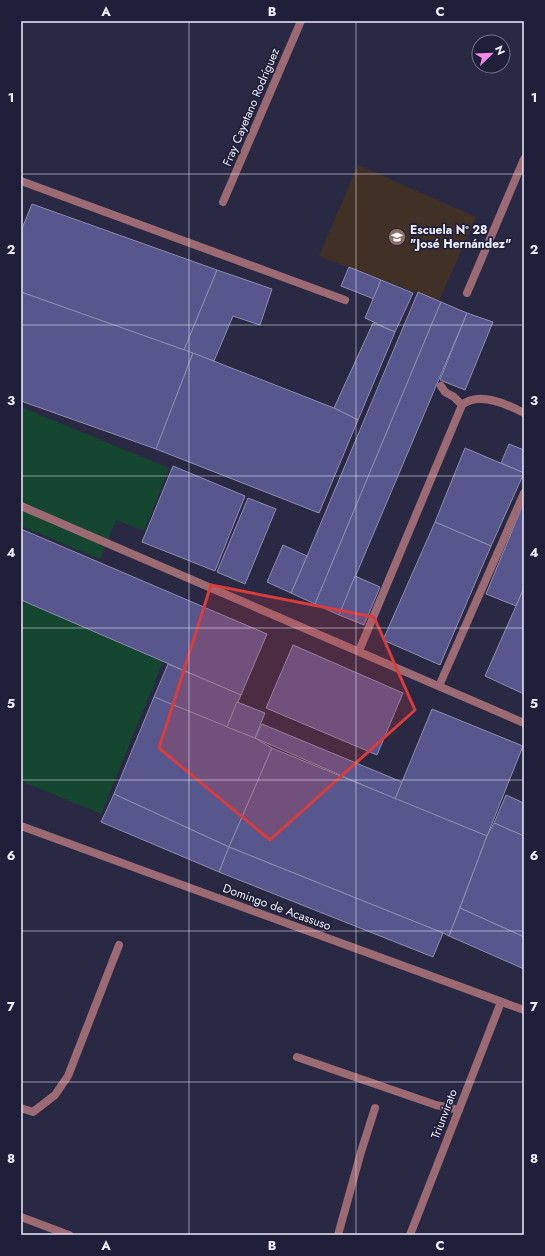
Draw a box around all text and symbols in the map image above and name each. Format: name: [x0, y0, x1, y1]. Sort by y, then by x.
text: A: [100, 2, 111, 21]
text: B: [268, 2, 277, 21]
text: C: [435, 2, 445, 21]
north arrow: [471, 34, 511, 74]
text: N: [491, 43, 509, 57]
street label: Fray Cayetano Rodríguez: [218, 45, 284, 169]
text: 1: [8, 88, 14, 107]
text: 1: [531, 88, 537, 107]
place label: Escuela Nº 28 "José Hernández": [410, 221, 511, 253]
school or university icon: Escuela Nº 28 "José Hernández": [387, 227, 407, 247]
text: 2: [7, 240, 15, 259]
text: 2: [530, 240, 538, 259]
text: 3: [7, 391, 15, 410]
text: 3: [530, 391, 538, 410]
text: 4: [6, 543, 16, 562]
text: 4: [529, 543, 539, 562]
text: 5: [7, 694, 15, 713]
text: 5: [530, 694, 538, 713]
text: 6: [7, 846, 16, 865]
text: 6: [530, 846, 539, 865]
street label: Domingo de Acassuso: [220, 879, 334, 935]
text: 7: [7, 997, 15, 1016]
text: 7: [530, 997, 538, 1016]
street label: Triunvirato: [426, 1086, 462, 1142]
text: 8: [7, 1149, 15, 1168]
text: 8: [530, 1149, 538, 1168]
text: A: [100, 1236, 111, 1255]
text: B: [268, 1236, 277, 1255]
text: C: [435, 1236, 445, 1255]

